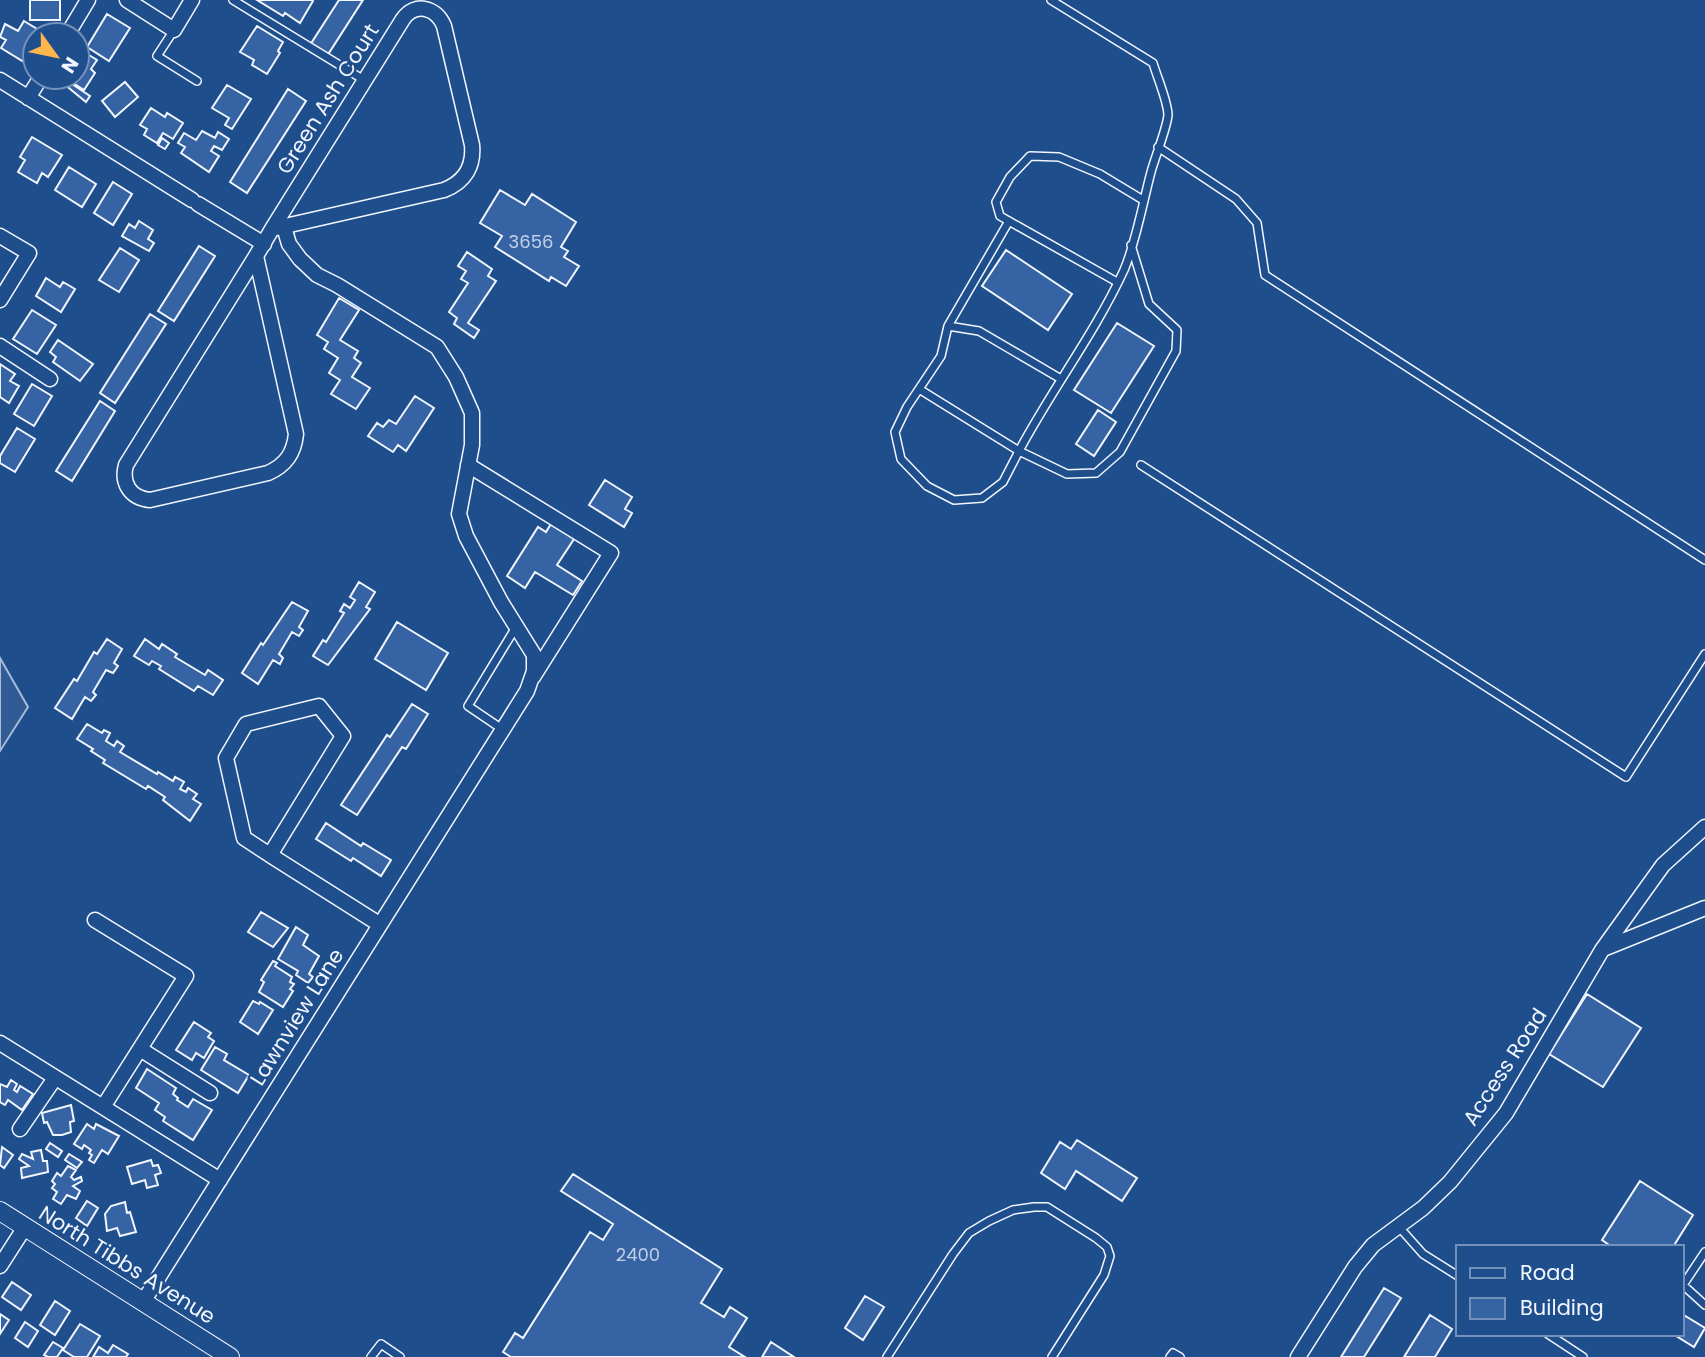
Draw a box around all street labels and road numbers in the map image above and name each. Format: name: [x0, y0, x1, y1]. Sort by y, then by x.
street label: Green Ash Court: [270, 18, 385, 179]
street label: Lawnview Lane: [243, 943, 350, 1091]
street label: Access Road: [1456, 1002, 1553, 1131]
street label: North Tibbs Avenue: [33, 1198, 221, 1331]

